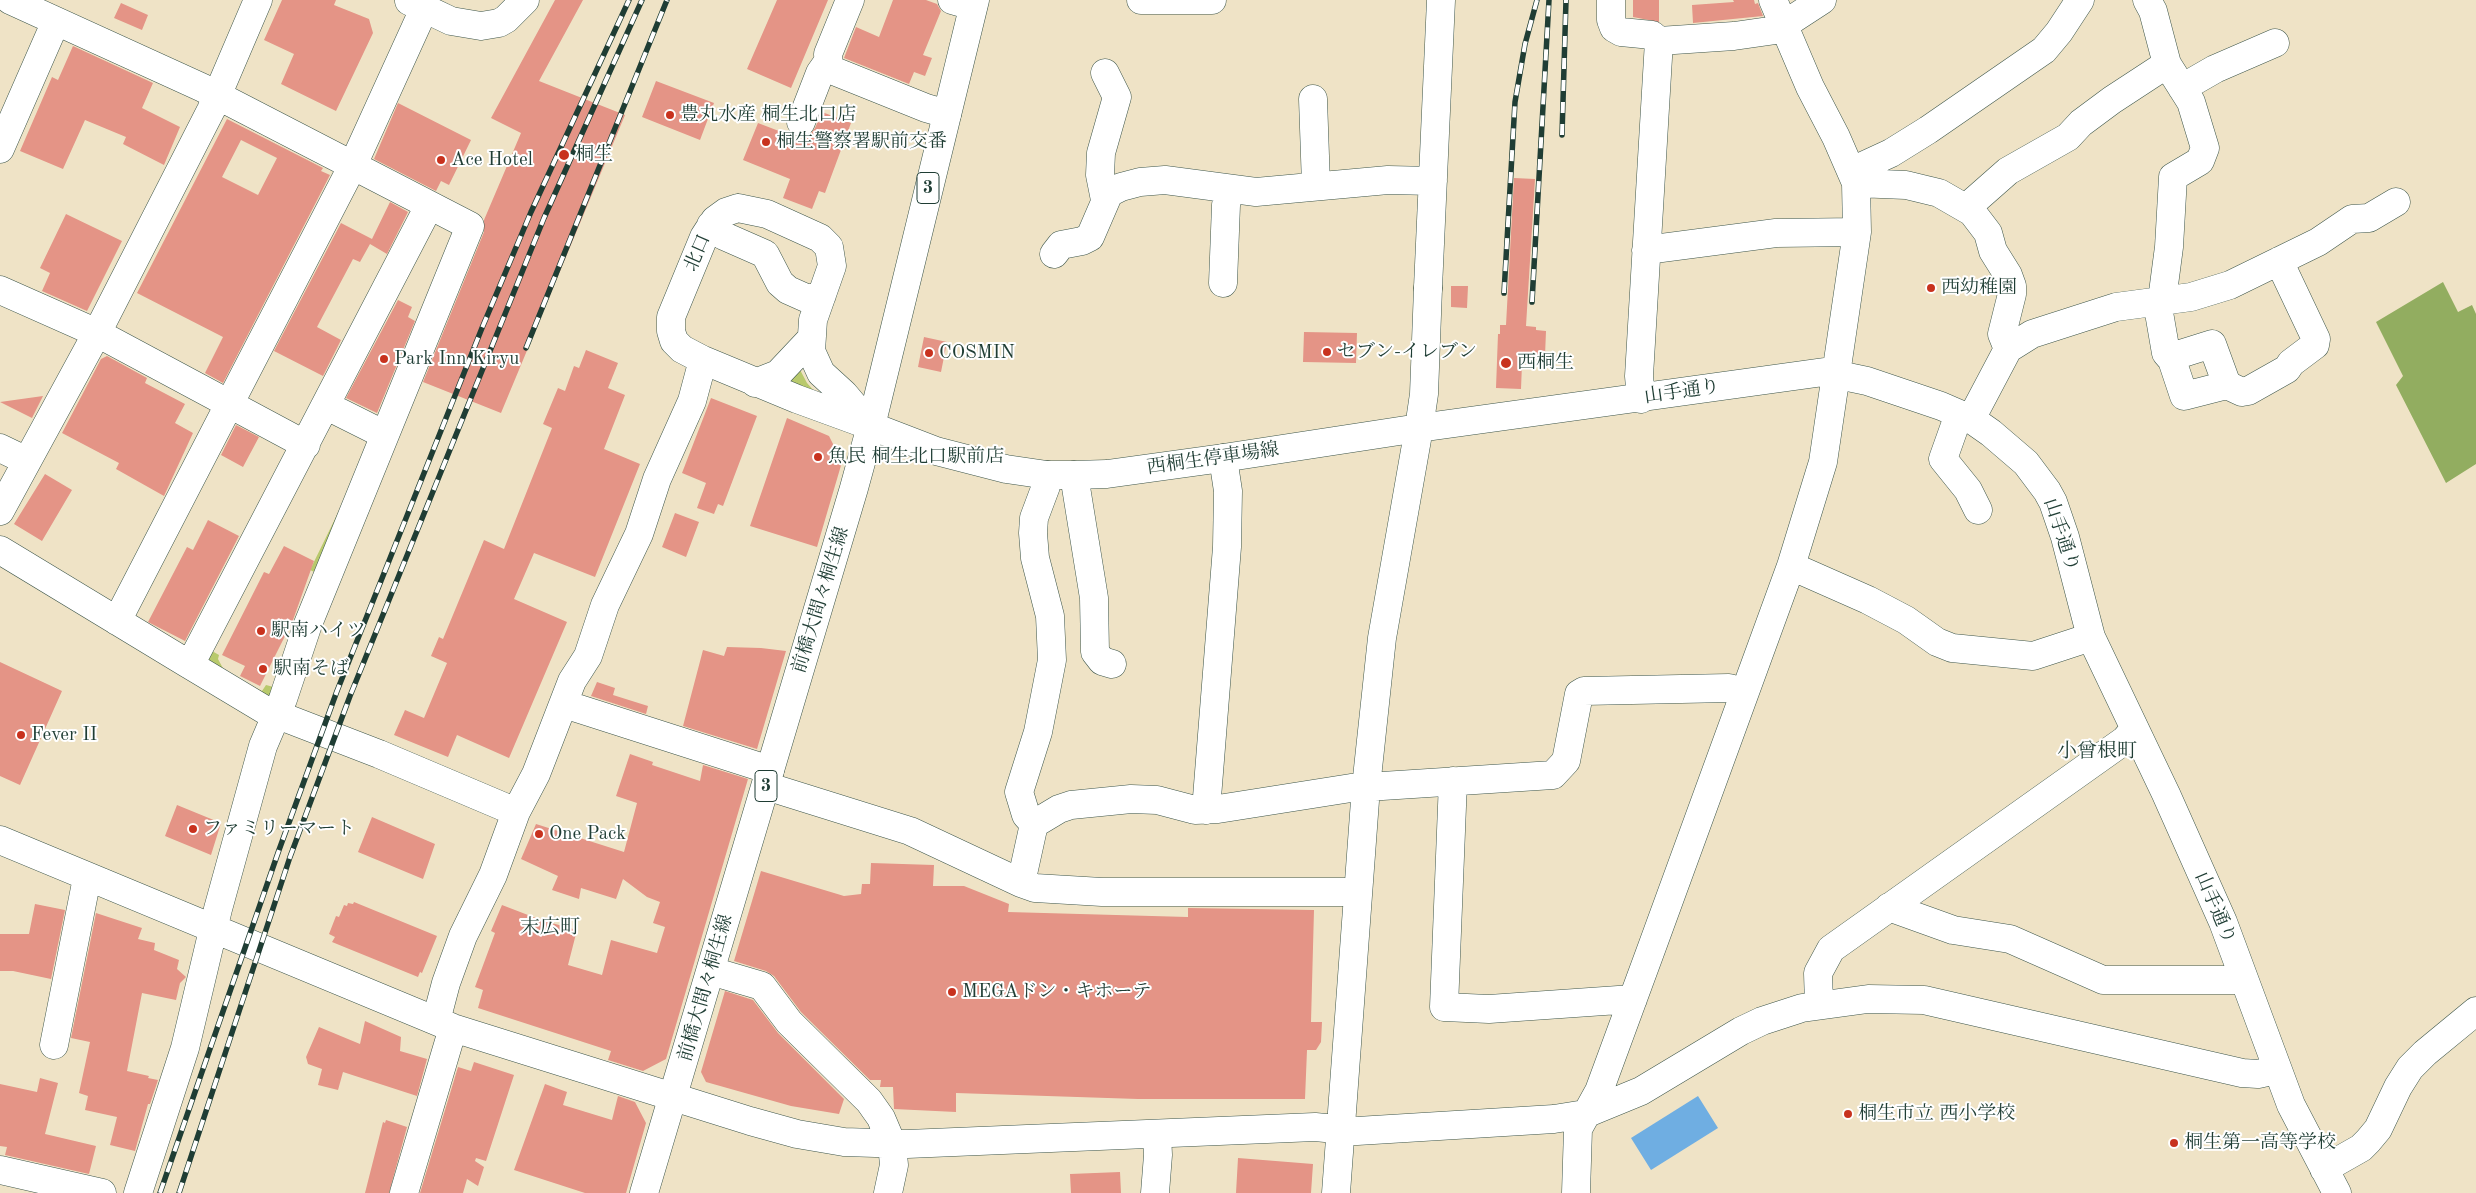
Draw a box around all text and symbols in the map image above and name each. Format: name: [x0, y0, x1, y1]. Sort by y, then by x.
place label: 豊丸水産 桐生北口店: [680, 104, 856, 126]
marker: 豊丸水産 桐生北口店: [664, 109, 676, 121]
place label: 桐生警察署駅前交番: [776, 131, 947, 153]
marker: 桐生警察署駅前交番: [760, 136, 772, 148]
place label: 桐生: [575, 144, 613, 166]
marker: 桐生: [557, 148, 571, 162]
place label: Ace Hotel: [451, 149, 533, 171]
marker: Ace Hotel: [435, 154, 447, 166]
road number: 3: [917, 172, 939, 204]
street label: 北口: [680, 231, 716, 275]
place label: 西幼稚園: [1941, 277, 2017, 299]
marker: 西幼稚園: [1925, 282, 1937, 294]
place label: セブン-イレブン: [1337, 341, 1477, 363]
place label: COSMIN: [939, 342, 1015, 364]
marker: セブン-イレブン: [1321, 346, 1333, 358]
marker: COSMIN: [923, 347, 935, 359]
place label: Park Inn Kiryu: [394, 348, 519, 370]
place label: 西桐生: [1517, 352, 1574, 374]
marker: Park Inn Kiryu: [378, 353, 390, 365]
marker: 西桐生: [1499, 356, 1513, 370]
street label: 山手通り: [1643, 375, 1721, 409]
street label: 西桐生停車場線: [1146, 438, 1280, 480]
place label: 魚民 桐生北口駅前店: [828, 446, 1004, 468]
marker: 魚民 桐生北口駅前店: [812, 451, 824, 463]
street label: 山手通り: [2038, 495, 2084, 575]
street label: 前橋大間々桐生線: [788, 524, 854, 676]
place label: 駅南ハイツ: [271, 620, 366, 642]
marker: 駅南ハイツ: [255, 625, 267, 637]
place label: 駅南そば: [273, 658, 349, 680]
marker: 駅南そば: [257, 663, 269, 675]
place label: Fever II: [31, 724, 97, 746]
marker: Fever II: [15, 729, 27, 741]
district label: 小曾根町: [2057, 740, 2137, 764]
road number: 3: [755, 770, 777, 801]
place label: ファミリーマート: [203, 818, 355, 840]
marker: ファミリーマート: [187, 823, 199, 835]
place label: One Pack: [549, 823, 626, 845]
marker: One Pack: [533, 828, 545, 840]
street label: 山手通り: [2190, 869, 2240, 947]
street label: 前橋大間々桐生線: [674, 912, 738, 1064]
district label: 末広町: [520, 916, 580, 940]
place label: MEGAドン・キホーテ: [962, 981, 1152, 1003]
marker: MEGAドン・キホーテ: [946, 986, 958, 998]
place label: 桐生市立 西小学校: [1858, 1103, 2015, 1125]
marker: 桐生市立 西小学校: [1842, 1108, 1854, 1120]
place label: 桐生第一高等学校: [2184, 1132, 2336, 1154]
marker: 桐生第一高等学校: [2168, 1137, 2180, 1149]

